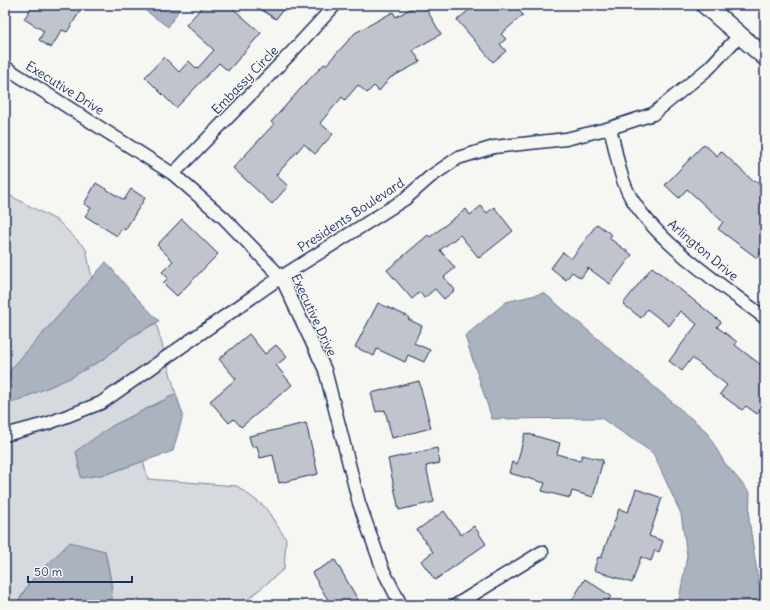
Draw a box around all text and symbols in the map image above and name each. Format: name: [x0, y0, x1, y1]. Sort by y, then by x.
street label: Embassy Circle: [208, 42, 282, 118]
street label: Executive Drive: [23, 57, 107, 119]
street label: Presidents Boulevard: [294, 174, 408, 256]
street label: Arlington Drive: [664, 215, 742, 285]
street label: Executive Drive: [287, 271, 341, 359]
scale bar: [28, 558, 132, 584]
text: 50 m: [34, 564, 63, 579]

